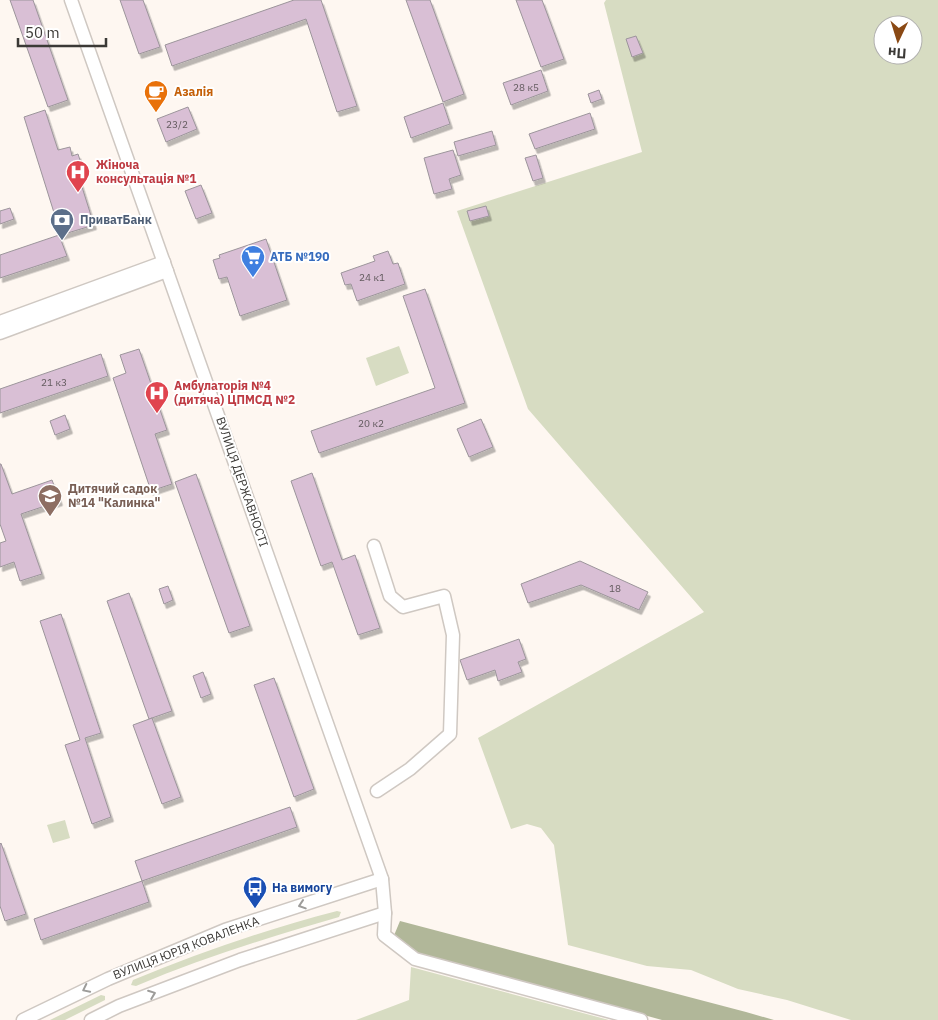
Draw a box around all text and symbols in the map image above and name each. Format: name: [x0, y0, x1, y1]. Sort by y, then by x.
scale bar: [18, 15, 105, 47]
north arrow: [873, 15, 923, 65]
text: 50 m: [25, 23, 60, 42]
text: Пн: [887, 43, 907, 63]
cafe icon: Азалія: [143, 79, 169, 113]
house number: 28 к5: [513, 81, 539, 94]
place label: Азалія: [174, 84, 213, 99]
house number: 23/2: [166, 118, 188, 131]
place label: Жіноча консультація №1: [96, 157, 196, 186]
hospital icon: Жіноча консультація №1: [65, 159, 91, 193]
bank icon: ПриватБанк: [49, 207, 75, 241]
place label: ПриватБанк: [80, 212, 152, 227]
supermarket icon: АТБ №190: [240, 244, 266, 278]
place label: АТБ №190: [270, 249, 330, 264]
house number: 24 к1: [359, 271, 385, 284]
house number: 21 к3: [41, 376, 67, 389]
place label: Амбулаторія №4 (дитяча) ЦПМСД №2: [174, 378, 295, 407]
hospital icon: Амбулаторія №4 (дитяча) ЦПМСД №2: [144, 380, 170, 414]
street label: ВУЛИЦЯ ДЕРЖАВНОСТІ: [213, 415, 272, 549]
house number: 20 к2: [358, 417, 384, 430]
place label: Дитячий садок №14 "Калинка": [68, 481, 160, 510]
school or university icon: Дитячий садок №14 "Калинка": [37, 483, 63, 517]
house number: 18: [609, 582, 621, 595]
bus stop icon: На вимогу: [242, 875, 268, 909]
place label: На вимогу: [272, 880, 333, 895]
one-way arrow: [299, 899, 307, 909]
street label: ВУЛИЦЯ ЮРІЯ КОВАЛЕНКА: [111, 913, 261, 982]
one-way arrow: [82, 983, 91, 994]
one-way arrow: [147, 990, 156, 1000]

